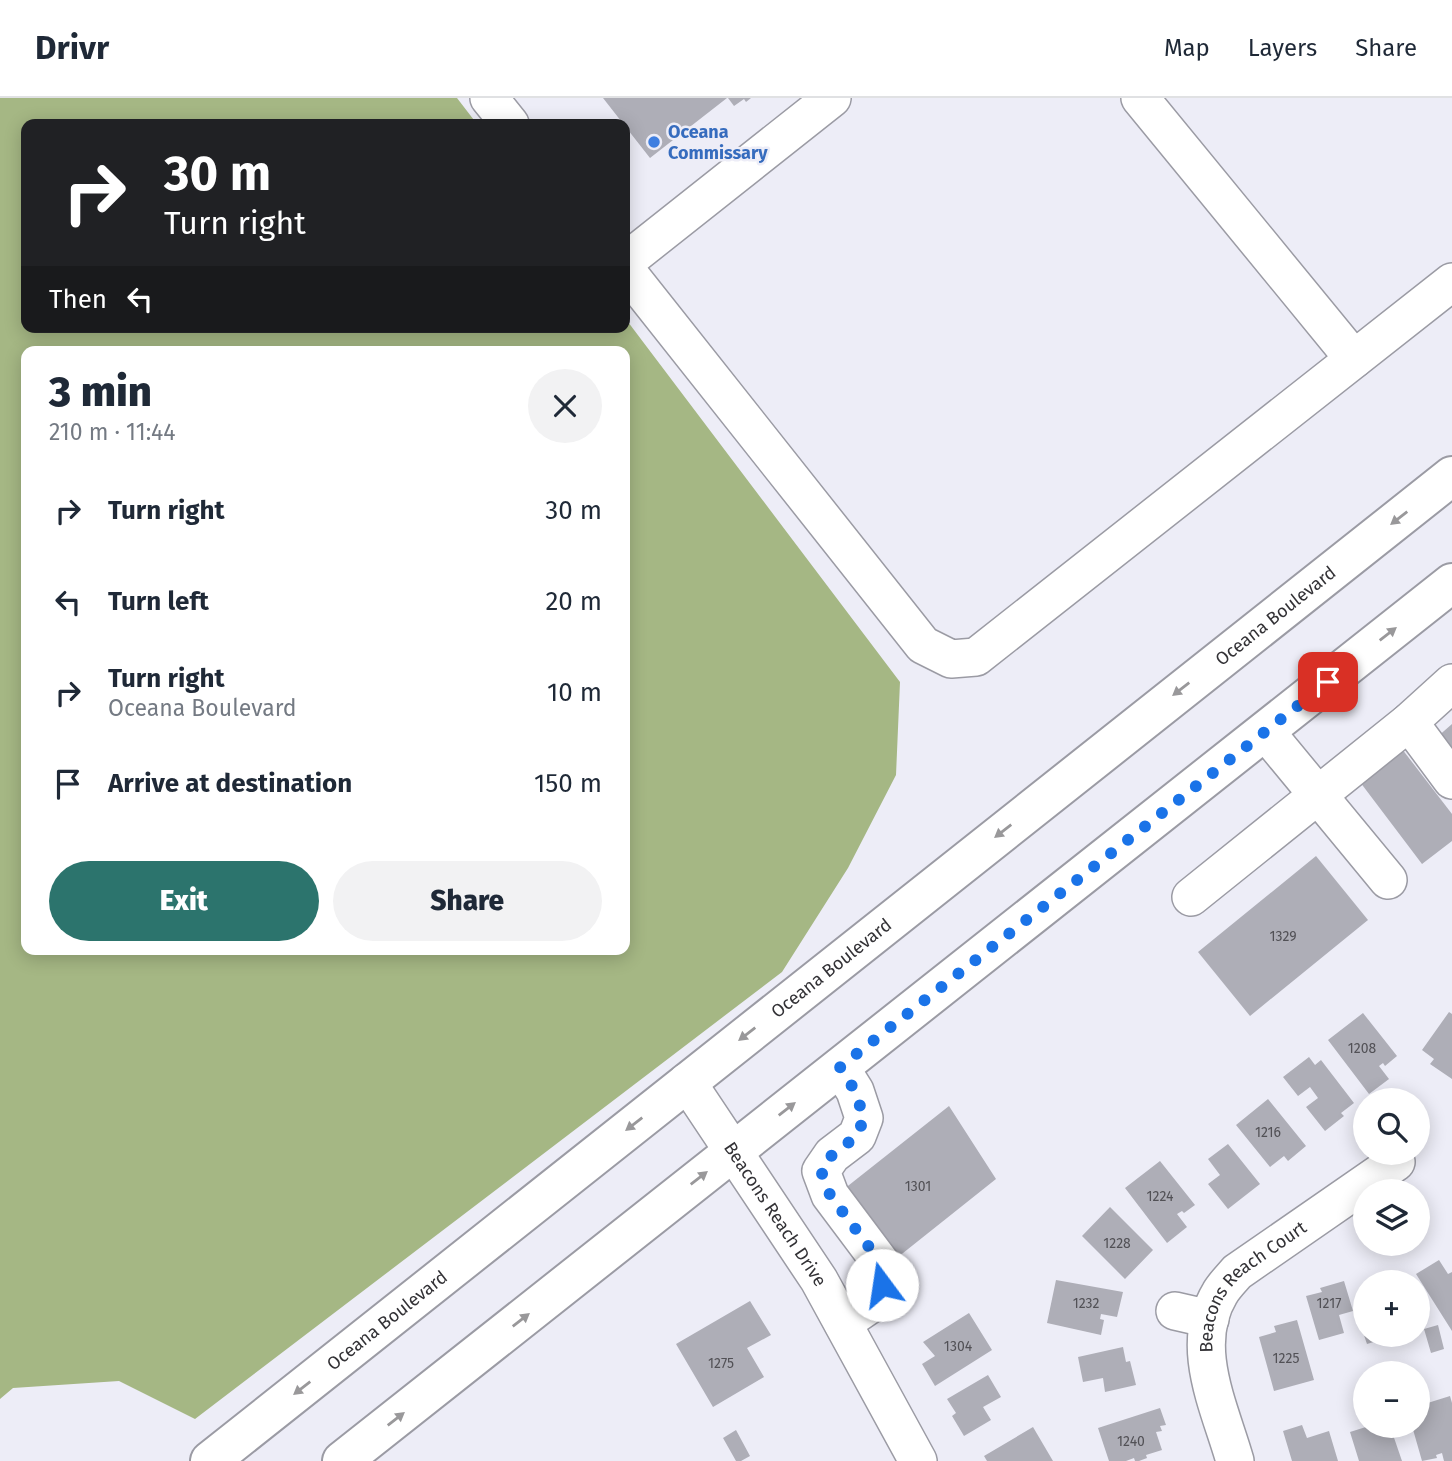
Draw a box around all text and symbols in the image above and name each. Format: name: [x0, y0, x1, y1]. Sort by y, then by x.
text: Drivr: [35, 28, 109, 68]
text: Map: [1164, 34, 1210, 62]
text: Layers: [1248, 34, 1317, 62]
text: Share: [1355, 34, 1417, 62]
place label: Oceana Commissary: [668, 121, 768, 164]
marker: Oceana Commissary: [646, 134, 662, 150]
text: 30 m: [164, 144, 271, 203]
icon: right: [49, 147, 140, 238]
text: Turn right: [164, 204, 306, 242]
icon: left: [121, 280, 159, 318]
text: Then: [49, 284, 107, 315]
text: 3 min: [49, 367, 152, 417]
button: close: [528, 369, 602, 443]
text: 210 m · 11:44: [49, 418, 176, 446]
icon: right: [49, 492, 87, 530]
text: Turn right: [108, 495, 225, 526]
text: 30 m: [545, 495, 602, 526]
one-way arrow: [1390, 511, 1408, 526]
street label: Oceana Boulevard: [1211, 561, 1340, 670]
icon: left: [49, 583, 87, 621]
text: Turn left: [108, 586, 209, 617]
text: 20 m: [545, 586, 602, 617]
one-way arrow: [1379, 626, 1397, 641]
pin: [1298, 652, 1358, 712]
text: Turn right: [108, 663, 225, 694]
icon: arrive: [1309, 663, 1347, 701]
icon: right: [49, 674, 87, 712]
text: 10 m: [547, 677, 602, 708]
one-way arrow: [1173, 682, 1191, 697]
text: Oceana Boulevard: [108, 694, 297, 722]
icon: arrive: [49, 765, 87, 803]
text: Arrive at destination: [108, 768, 352, 799]
text: 150 m: [534, 768, 602, 799]
one-way arrow: [994, 823, 1012, 837]
button: Exit: [49, 861, 319, 941]
button: Share: [333, 861, 602, 941]
street label: Oceana Boulevard: [767, 914, 896, 1023]
house number: 1329: [1269, 928, 1297, 945]
one-way arrow: [739, 1026, 756, 1041]
house number: 1208: [1348, 1040, 1377, 1057]
map controls: [1353, 1088, 1430, 1438]
button: search: [1353, 1088, 1430, 1165]
one-way arrow: [778, 1102, 795, 1117]
one-way arrow: [625, 1117, 643, 1132]
house number: 1216: [1255, 1124, 1281, 1141]
street label: Beacons Reach Drive: [719, 1138, 831, 1290]
one-way arrow: [690, 1172, 708, 1186]
house number: 1301: [905, 1178, 931, 1195]
button: layers: [1353, 1179, 1430, 1256]
house number: 1224: [1147, 1188, 1174, 1205]
street label: Beacons Reach Court: [1195, 1216, 1311, 1353]
house number: 1228: [1103, 1235, 1131, 1252]
position arrow: [845, 1248, 919, 1322]
street label: Oceana Boulevard: [322, 1266, 452, 1375]
button: +: [1353, 1270, 1430, 1347]
house number: 1232: [1073, 1295, 1099, 1312]
house number: 1217: [1317, 1295, 1341, 1312]
one-way arrow: [511, 1312, 529, 1327]
house number: 1304: [944, 1338, 973, 1355]
house number: 1225: [1273, 1350, 1299, 1367]
house number: 1275: [708, 1355, 734, 1372]
button: −: [1353, 1361, 1430, 1438]
one-way arrow: [294, 1380, 312, 1395]
one-way arrow: [386, 1411, 404, 1426]
house number: 1240: [1117, 1433, 1145, 1450]

